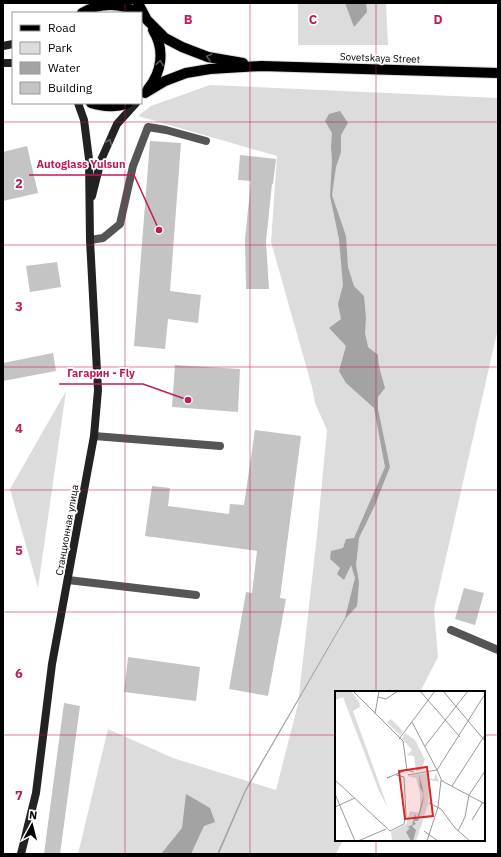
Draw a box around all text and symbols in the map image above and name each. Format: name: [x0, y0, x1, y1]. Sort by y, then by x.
text: B: [184, 11, 193, 28]
text: C: [309, 11, 318, 28]
text: D: [433, 11, 443, 28]
legend: [12, 12, 142, 104]
text: Road: [48, 20, 76, 35]
text: Park: [48, 40, 73, 55]
street label: Sovetskaya Street: [340, 50, 421, 66]
one-way arrow: [206, 53, 212, 61]
text: Water: [48, 60, 81, 75]
one-way arrow: [155, 60, 164, 66]
text: Building: [48, 80, 93, 95]
one-way arrow: [105, 139, 113, 146]
callout: Autoglass Yulsun: [29, 152, 134, 175]
text: Autoglass Yulsun: [37, 157, 125, 171]
text: 2: [15, 175, 23, 192]
text: 3: [15, 298, 23, 315]
callout: Гагарин - Fly: [59, 361, 143, 384]
text: Гагарин - Fly: [67, 366, 135, 380]
text: 4: [15, 420, 23, 437]
street label: Станционная улица: [53, 483, 82, 576]
text: 5: [15, 542, 23, 559]
text: 6: [15, 665, 23, 682]
inset map: [335, 691, 485, 841]
text: 7: [15, 787, 23, 804]
north arrow: [12, 805, 52, 845]
text: N: [28, 808, 38, 823]

